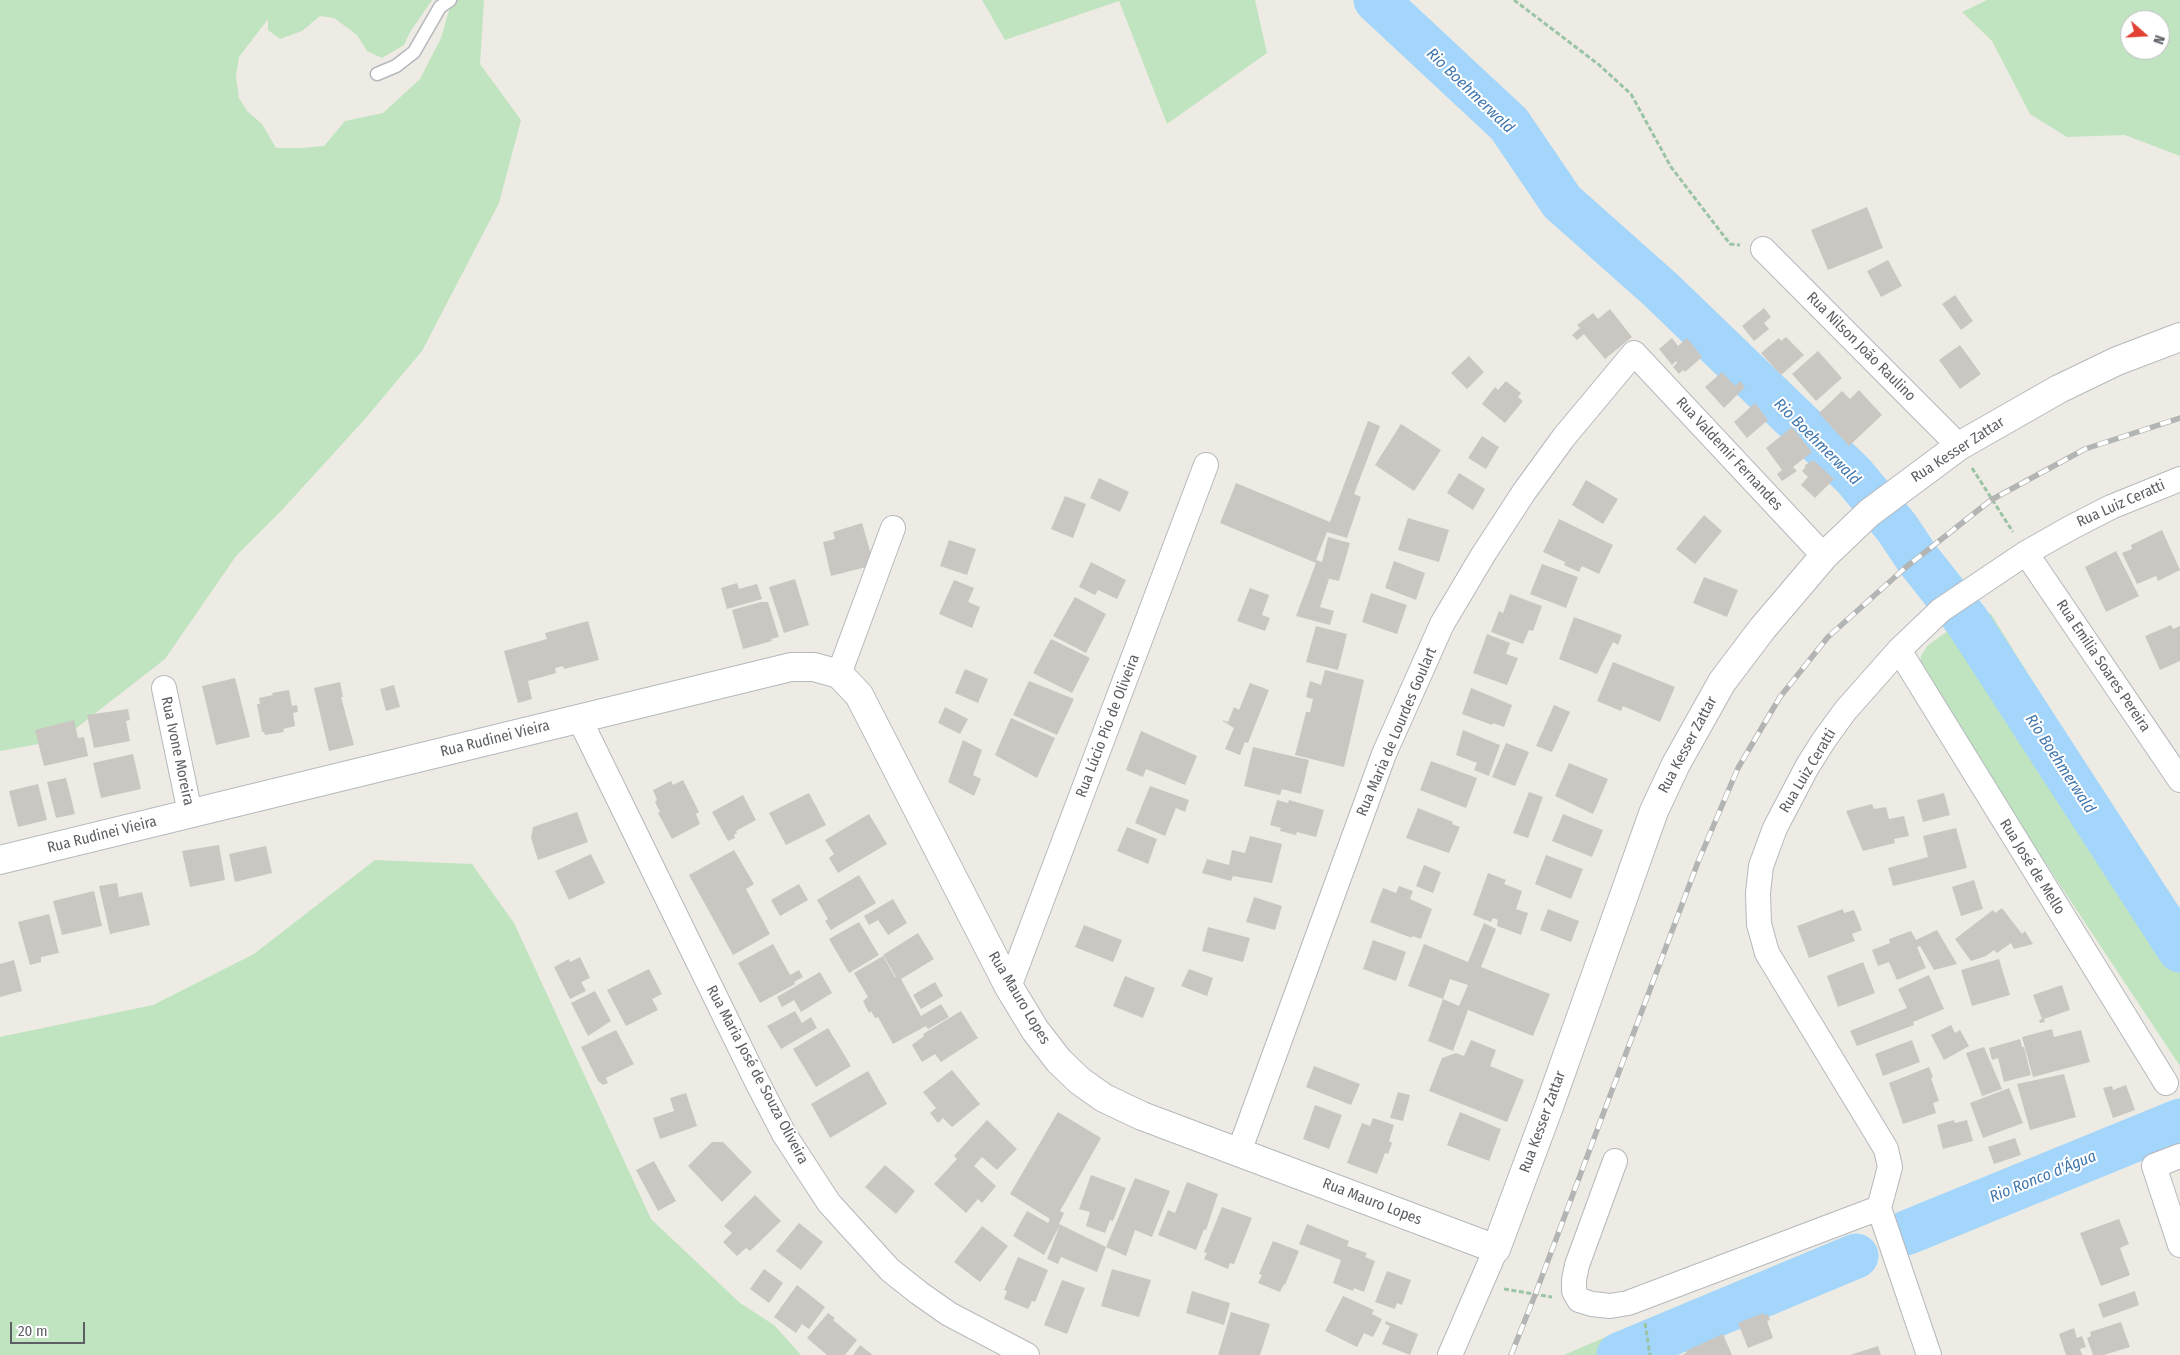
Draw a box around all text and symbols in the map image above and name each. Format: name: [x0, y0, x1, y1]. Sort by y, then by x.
north arrow: [2120, 10, 2170, 60]
text: N: [2149, 33, 2168, 46]
water label: Rio Boehmerwald: [1422, 44, 1518, 138]
street label: Rua Nilson João Raulino: [1803, 289, 1919, 405]
street label: Rua Valdemir Fernandes: [1672, 394, 1786, 514]
water label: Rio Boehmerwald: [1770, 395, 1864, 489]
street label: Rua Kesser Zattar: [1908, 413, 2008, 487]
street label: Rua Luiz Ceratti: [2074, 476, 2168, 532]
street label: Rua Emília Soares Pereira: [2052, 597, 2154, 735]
street label: Rua Maria de Lourdes Goulart: [1353, 645, 1441, 819]
street label: Rua Lúcio Pio de Oliveira: [1072, 652, 1144, 800]
street label: Rua Kesser Zattar: [1655, 693, 1721, 797]
street label: Rua Ivone Moreira: [157, 695, 197, 807]
water label: Rio Boehmerwald: [2021, 711, 2099, 817]
street label: Rua Rudinei Vieira: [438, 717, 552, 761]
street label: Rua Luiz Ceratti: [1776, 726, 1840, 816]
street label: Rua Rudinei Vieira: [45, 813, 159, 857]
street label: Rua José de Mello: [1995, 816, 2069, 918]
street label: Rua Mauro Lopes: [984, 948, 1054, 1048]
street label: Rua Maria José de Souza Oliveira: [702, 982, 812, 1168]
street label: Rua Kesser Zattar: [1516, 1068, 1570, 1176]
water label: Rio Ronco d'Água: [1987, 1147, 2099, 1207]
street label: Rua Mauro Lopes: [1320, 1175, 1424, 1229]
scale bar: [12, 1312, 88, 1344]
text: 20 m: [18, 1322, 48, 1340]

